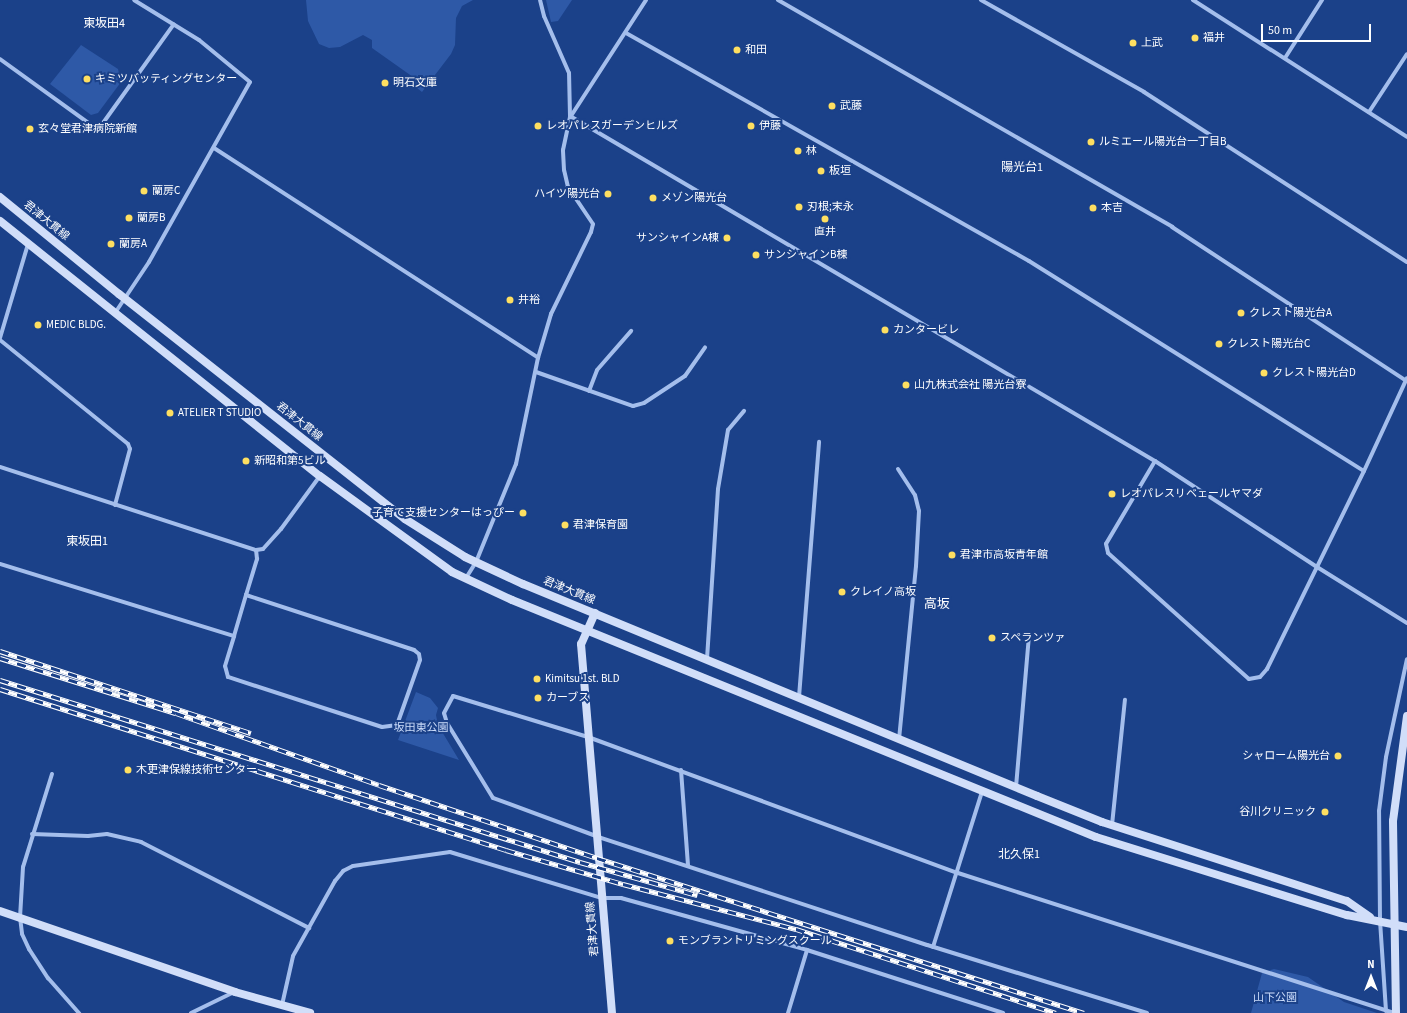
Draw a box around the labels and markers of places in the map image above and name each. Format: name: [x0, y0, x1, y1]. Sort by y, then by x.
place label: 福井: [1203, 31, 1225, 45]
marker: 福井: [1190, 33, 1200, 43]
place label: 上武: [1141, 36, 1163, 50]
marker: 上武: [1128, 38, 1138, 48]
place label: 和田: [745, 43, 767, 57]
marker: 和田: [732, 45, 742, 55]
place label: キミツバッティングセンター: [95, 72, 238, 86]
marker: キミツバッティングセンター: [82, 74, 92, 84]
place label: 明石文庫: [393, 76, 437, 90]
marker: 明石文庫: [380, 78, 390, 88]
place label: 武藤: [840, 99, 862, 113]
marker: 武藤: [827, 101, 837, 111]
place label: レオパレスガーデンヒルズ: [546, 119, 678, 133]
place label: 伊藤: [759, 119, 781, 133]
marker: レオパレスガーデンヒルズ: [533, 121, 543, 131]
marker: 伊藤: [746, 121, 756, 131]
place label: 玄々堂君津病院新館: [38, 122, 137, 136]
marker: 玄々堂君津病院新館: [25, 124, 35, 134]
place label: ルミエール陽光台一丁目B: [1099, 135, 1226, 149]
marker: ルミエール陽光台一丁目B: [1086, 137, 1096, 147]
place label: 林: [806, 144, 817, 158]
marker: 林: [793, 146, 803, 156]
place label: 板垣: [829, 164, 851, 178]
marker: 板垣: [816, 166, 826, 176]
place label: 蘭房C: [152, 184, 180, 198]
marker: 蘭房C: [139, 186, 149, 196]
place label: ハイツ陽光台: [534, 187, 600, 201]
marker: ハイツ陽光台: [603, 189, 613, 199]
place label: メゾン陽光台: [661, 191, 727, 205]
marker: メゾン陽光台: [648, 193, 658, 203]
place label: 刃根;末永: [807, 200, 854, 214]
place label: 本吉: [1101, 201, 1123, 215]
marker: 刃根;末永: [794, 202, 804, 212]
marker: 本吉: [1088, 203, 1098, 213]
place label: 蘭房B: [137, 211, 165, 225]
marker: 蘭房B: [124, 213, 134, 223]
marker: 直井: [820, 214, 830, 224]
place label: 直井: [814, 225, 836, 239]
place label: サンシャインA棟: [636, 231, 719, 245]
marker: サンシャインA棟: [722, 233, 732, 243]
place label: 蘭房A: [119, 237, 147, 251]
marker: 蘭房A: [106, 239, 116, 249]
place label: サンシャインB棟: [764, 248, 847, 262]
marker: サンシャインB棟: [751, 250, 761, 260]
place label: 井裕: [518, 293, 540, 307]
marker: 井裕: [505, 295, 515, 305]
place label: クレスト陽光台A: [1249, 306, 1332, 320]
marker: クレスト陽光台A: [1236, 308, 1246, 318]
place label: MEDIC BLDG.: [46, 318, 106, 332]
marker: MEDIC BLDG.: [33, 320, 43, 330]
place label: カンタービレ: [893, 323, 959, 337]
marker: カンタービレ: [880, 325, 890, 335]
place label: クレスト陽光台C: [1227, 337, 1310, 351]
marker: クレスト陽光台C: [1214, 339, 1224, 349]
place label: クレスト陽光台D: [1272, 366, 1356, 380]
marker: クレスト陽光台D: [1259, 368, 1269, 378]
place label: 山九株式会社 陽光台寮: [914, 378, 1026, 392]
marker: 山九株式会社 陽光台寮: [901, 380, 911, 390]
place label: ATELIER T STUDIO: [178, 406, 261, 420]
marker: ATELIER T STUDIO: [165, 408, 175, 418]
place label: 新昭和第5ビル: [254, 454, 325, 468]
marker: 新昭和第5ビル: [241, 456, 251, 466]
place label: レオパレスリベェールヤマダ: [1120, 487, 1263, 501]
marker: レオパレスリベェールヤマダ: [1107, 489, 1117, 499]
place label: 子育て支援センターはっぴー: [372, 506, 515, 520]
marker: 子育て支援センターはっぴー: [518, 508, 528, 518]
place label: 君津保育園: [573, 518, 628, 532]
marker: 君津保育園: [560, 520, 570, 530]
place label: 君津市高坂青年館: [960, 548, 1048, 562]
marker: 君津市高坂青年館: [947, 550, 957, 560]
place label: クレイノ高坂: [850, 585, 916, 599]
marker: クレイノ高坂: [837, 587, 847, 597]
place label: スペランツァ: [1000, 631, 1066, 645]
marker: スペランツァ: [987, 633, 997, 643]
place label: Kimitsu 1st. BLD: [545, 672, 619, 686]
marker: Kimitsu 1st. BLD: [532, 674, 542, 684]
place label: カーブス: [546, 691, 590, 705]
marker: カーブス: [533, 693, 543, 703]
place label: シャローム陽光台: [1242, 749, 1330, 763]
marker: シャローム陽光台: [1333, 751, 1343, 761]
place label: 木更津保線技術センター: [136, 763, 257, 777]
marker: 木更津保線技術センター: [123, 765, 133, 775]
place label: 谷川クリニック: [1239, 805, 1316, 819]
marker: 谷川クリニック: [1319, 806, 1331, 818]
place label: モンブラントリミングスクール: [678, 934, 832, 948]
marker: モンブラントリミングスクール: [665, 936, 675, 946]

